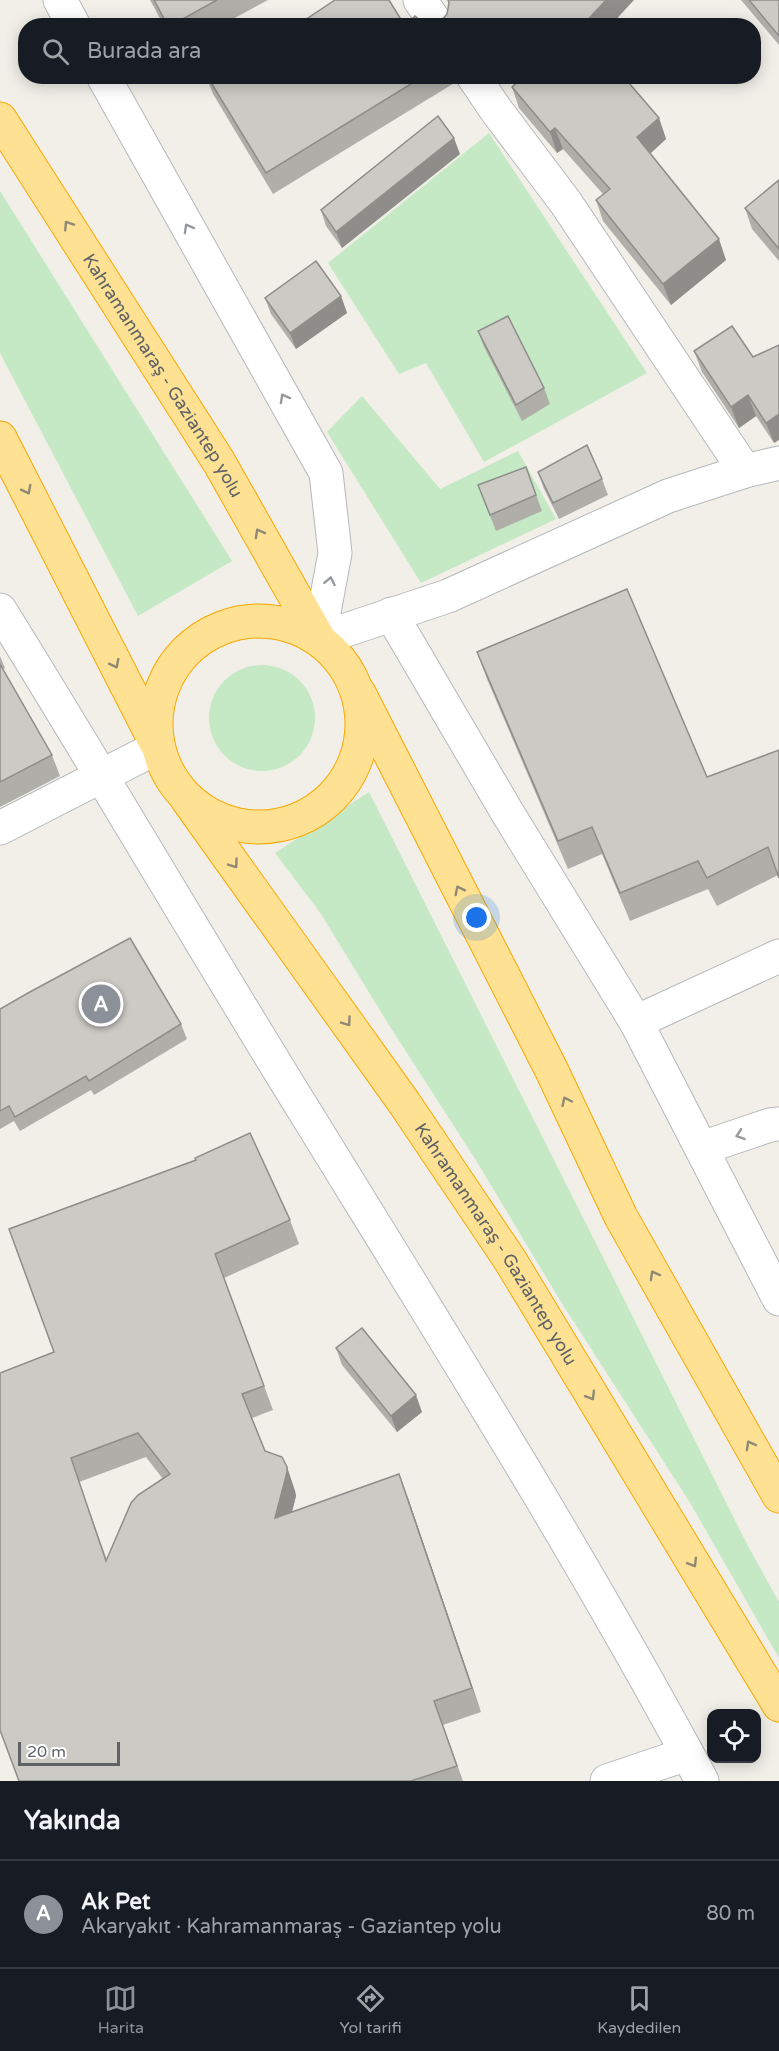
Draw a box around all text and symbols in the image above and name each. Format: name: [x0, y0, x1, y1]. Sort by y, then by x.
search box: [18, 18, 761, 84]
icon: search: [39, 35, 72, 68]
text: Burada ara: [87, 38, 201, 64]
one-way arrow: [63, 221, 75, 231]
one-way arrow: [184, 224, 195, 235]
street label: Kahramanmaraş - Gaziantep yolu: [78, 250, 248, 501]
one-way arrow: [280, 394, 291, 404]
one-way arrow: [20, 484, 31, 495]
one-way arrow: [255, 529, 266, 539]
one-way arrow: [323, 577, 336, 587]
one-way arrow: [108, 658, 120, 669]
one-way arrow: [226, 857, 237, 868]
one-way arrow: [455, 885, 466, 896]
your location: [462, 903, 491, 932]
pin: A: [82, 982, 120, 1026]
one-way arrow: [340, 1016, 351, 1027]
one-way arrow: [562, 1097, 574, 1108]
street label: Kahramanmaraş - Gaziantep yolu: [410, 1119, 582, 1369]
one-way arrow: [735, 1128, 746, 1140]
one-way arrow: [650, 1271, 661, 1281]
one-way arrow: [584, 1390, 596, 1400]
one-way arrow: [746, 1441, 757, 1451]
one-way arrow: [685, 1557, 697, 1567]
map controls: [707, 1709, 761, 1763]
button: locate: [707, 1709, 761, 1763]
scale bar: [18, 1739, 120, 1766]
text: 20 m: [27, 1742, 66, 1762]
text: Yakında: [24, 1805, 121, 1836]
text: Ak Pet: [81, 1889, 150, 1915]
text: A: [36, 1902, 51, 1926]
text: 80 m: [706, 1902, 755, 1926]
text: Akaryakıt · Kahramanmaraş - Gaziantep yolu: [81, 1915, 502, 1939]
tab: Harita: [98, 1982, 144, 2038]
tab: Yol tarifi: [339, 1982, 402, 2038]
tab: Kaydedilen: [597, 1982, 681, 2038]

